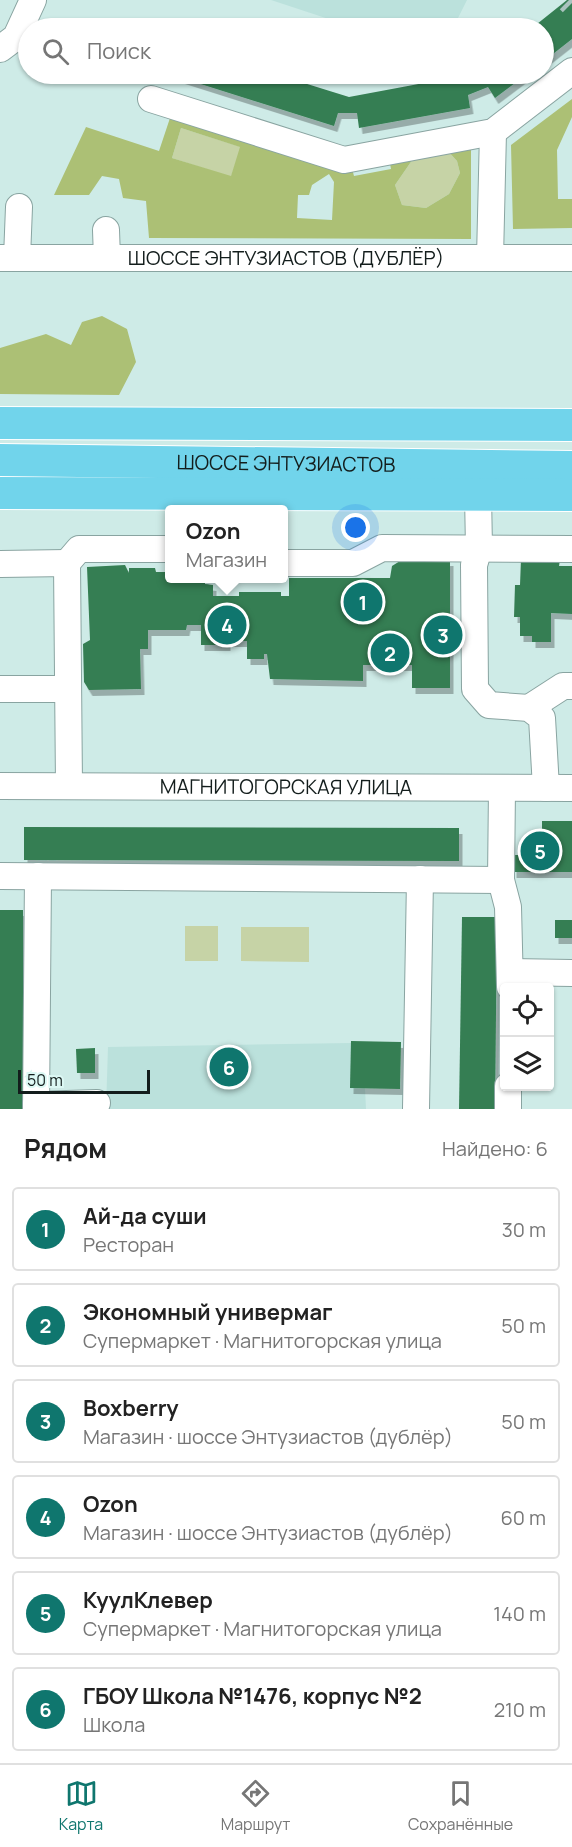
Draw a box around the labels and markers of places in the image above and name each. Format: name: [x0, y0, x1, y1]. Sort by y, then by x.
pin: 1: [344, 580, 382, 624]
pin: 4: [208, 602, 246, 648]
pin: 3: [424, 612, 462, 658]
pin: 2: [370, 630, 410, 676]
pin: 5: [520, 828, 560, 874]
pin: 6: [210, 1044, 248, 1090]

